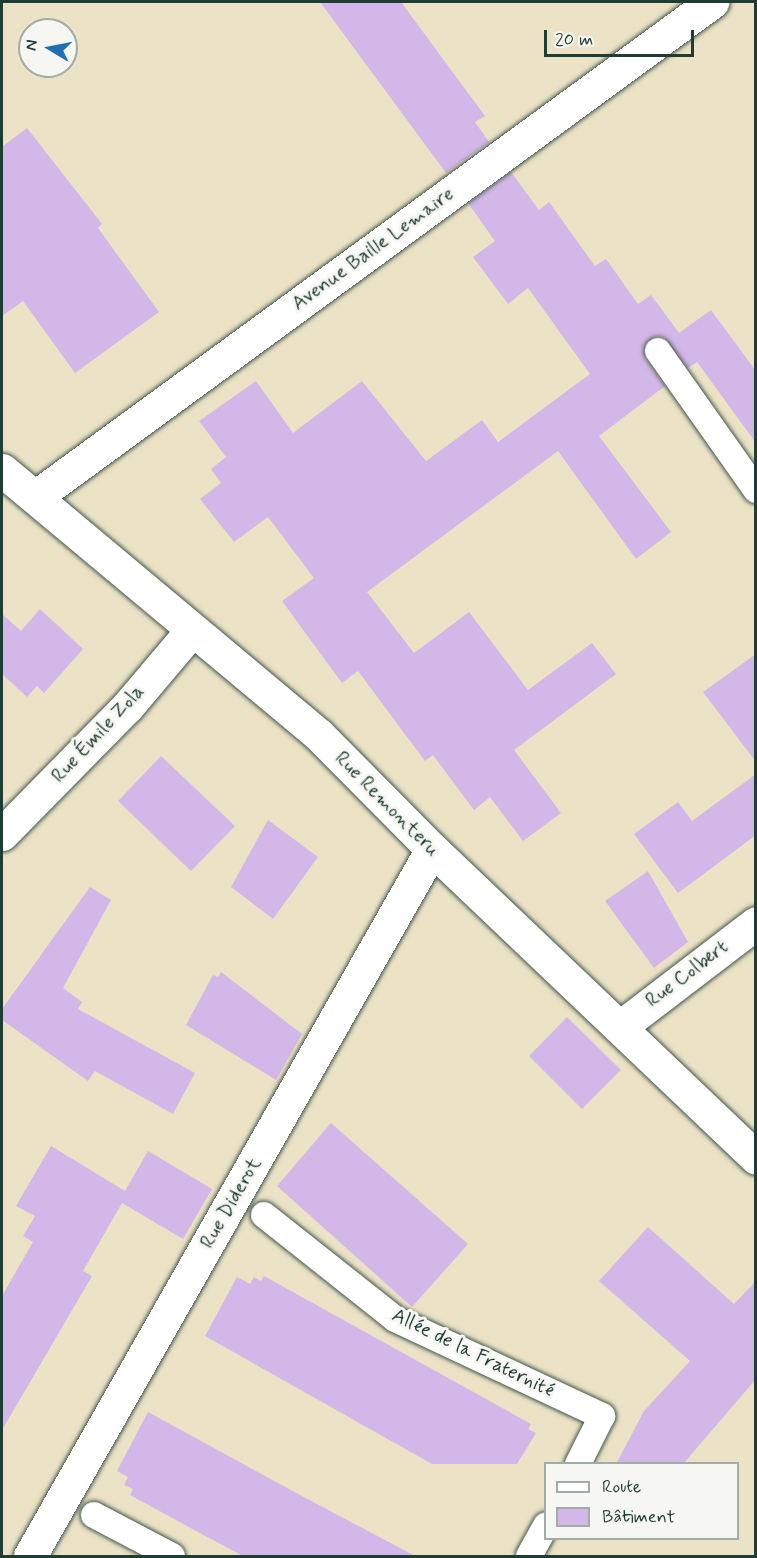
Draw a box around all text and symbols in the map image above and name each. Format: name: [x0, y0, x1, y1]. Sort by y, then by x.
north arrow: [18, 18, 78, 78]
scale bar: [547, 18, 697, 56]
text: 20 m: [555, 28, 593, 52]
text: N: [20, 38, 43, 52]
street label: Avenue Baille Lemaire: [288, 182, 458, 316]
street label: Rue Émile Zola: [46, 680, 150, 788]
street label: Rue Remonteru: [330, 747, 444, 861]
street label: Rue Colbert: [641, 935, 733, 1013]
street label: Rue Diderot: [196, 1154, 266, 1252]
street label: Allée de la Fraternité: [386, 1303, 560, 1403]
legend: [544, 1462, 739, 1540]
text: Route: [602, 1475, 641, 1499]
text: Bâtiment: [602, 1505, 675, 1529]

